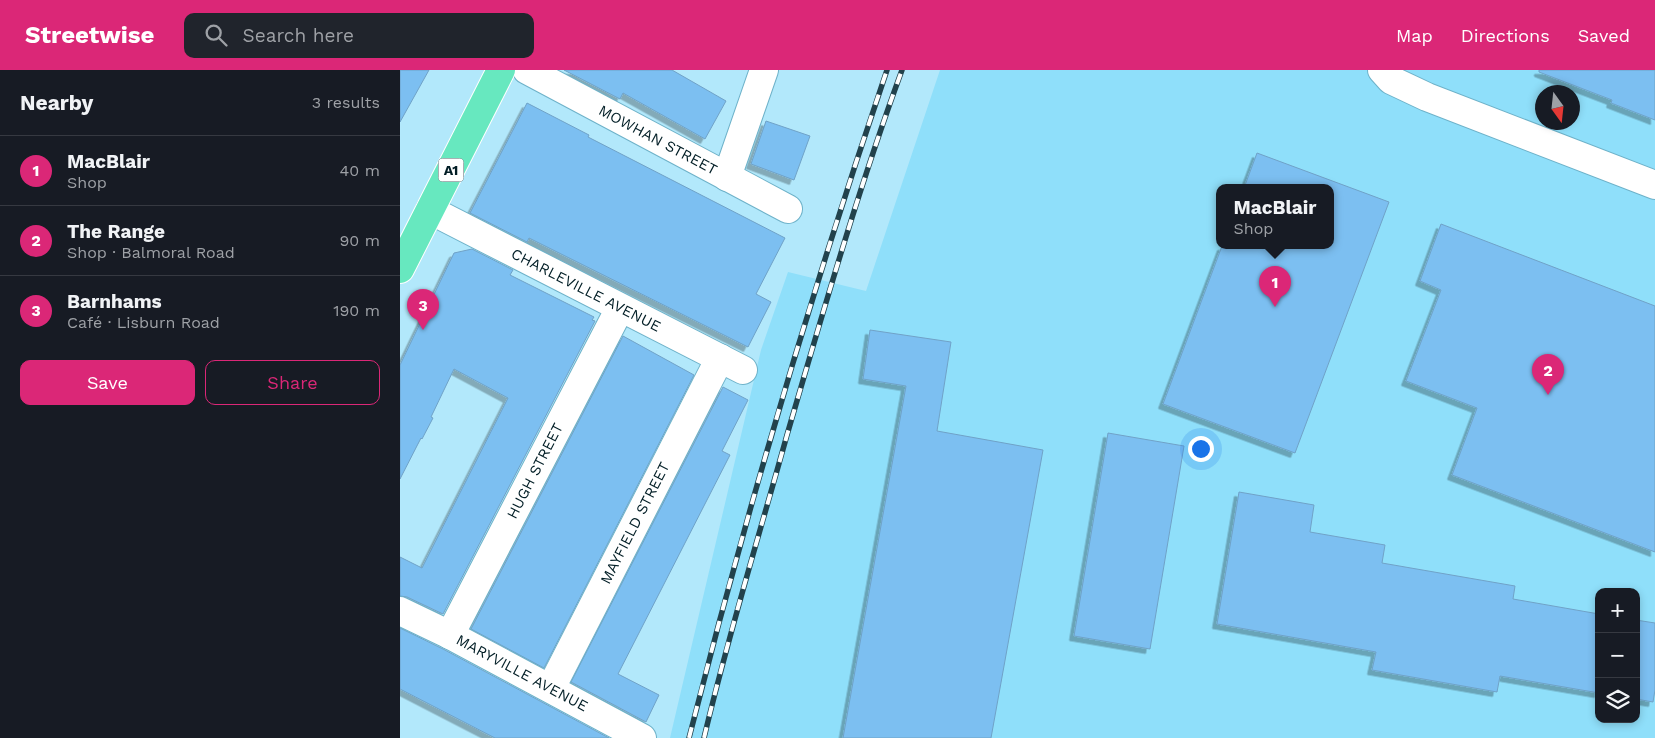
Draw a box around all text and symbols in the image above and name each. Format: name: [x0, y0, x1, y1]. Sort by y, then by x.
search box: [184, 13, 534, 58]
text: Streetwise: [25, 21, 154, 49]
icon: search: [202, 21, 230, 49]
text: Search here: [242, 24, 354, 47]
text: Map: [1396, 25, 1433, 46]
text: Directions: [1461, 25, 1550, 46]
text: Saved: [1578, 25, 1630, 46]
north arrow: [1535, 85, 1580, 130]
text: Nearby: [20, 90, 93, 115]
text: 3 results: [312, 93, 380, 112]
street label: MOWHAN STREET: [596, 101, 720, 179]
text: MacBlair: [67, 150, 150, 173]
road number: A1: [438, 158, 464, 182]
text: 1: [33, 161, 39, 180]
text: 40 m: [340, 161, 380, 180]
text: Shop: [67, 173, 107, 192]
popup: [1216, 184, 1334, 249]
text: MacBlair: [1233, 196, 1317, 219]
text: Shop: [1233, 219, 1273, 238]
text: The Range: [67, 220, 165, 243]
text: 2: [31, 231, 41, 250]
text: 90 m: [339, 231, 380, 250]
text: Shop · Balmoral Road: [67, 243, 235, 262]
street label: CHARLEVILLE AVENUE: [508, 244, 664, 336]
pin: 1: [1259, 266, 1291, 307]
pin: 3: [407, 289, 439, 330]
text: Barnhams: [67, 290, 162, 313]
text: 3: [31, 301, 41, 320]
text: 190 m: [333, 301, 380, 320]
text: Café · Lisburn Road: [67, 313, 220, 332]
pin: 2: [1532, 354, 1564, 395]
button: Save: [20, 360, 195, 405]
button: Share: [205, 360, 380, 405]
street label: HUGH STREET: [503, 420, 567, 522]
your location: [1188, 436, 1214, 462]
street label: MAYFIELD STREET: [596, 459, 674, 587]
map controls: [1595, 588, 1640, 723]
button: +: [1595, 588, 1640, 633]
street label: MARYVILLE AVENUE: [453, 631, 591, 715]
button: −: [1595, 633, 1640, 678]
button: layers: [1595, 678, 1640, 723]

